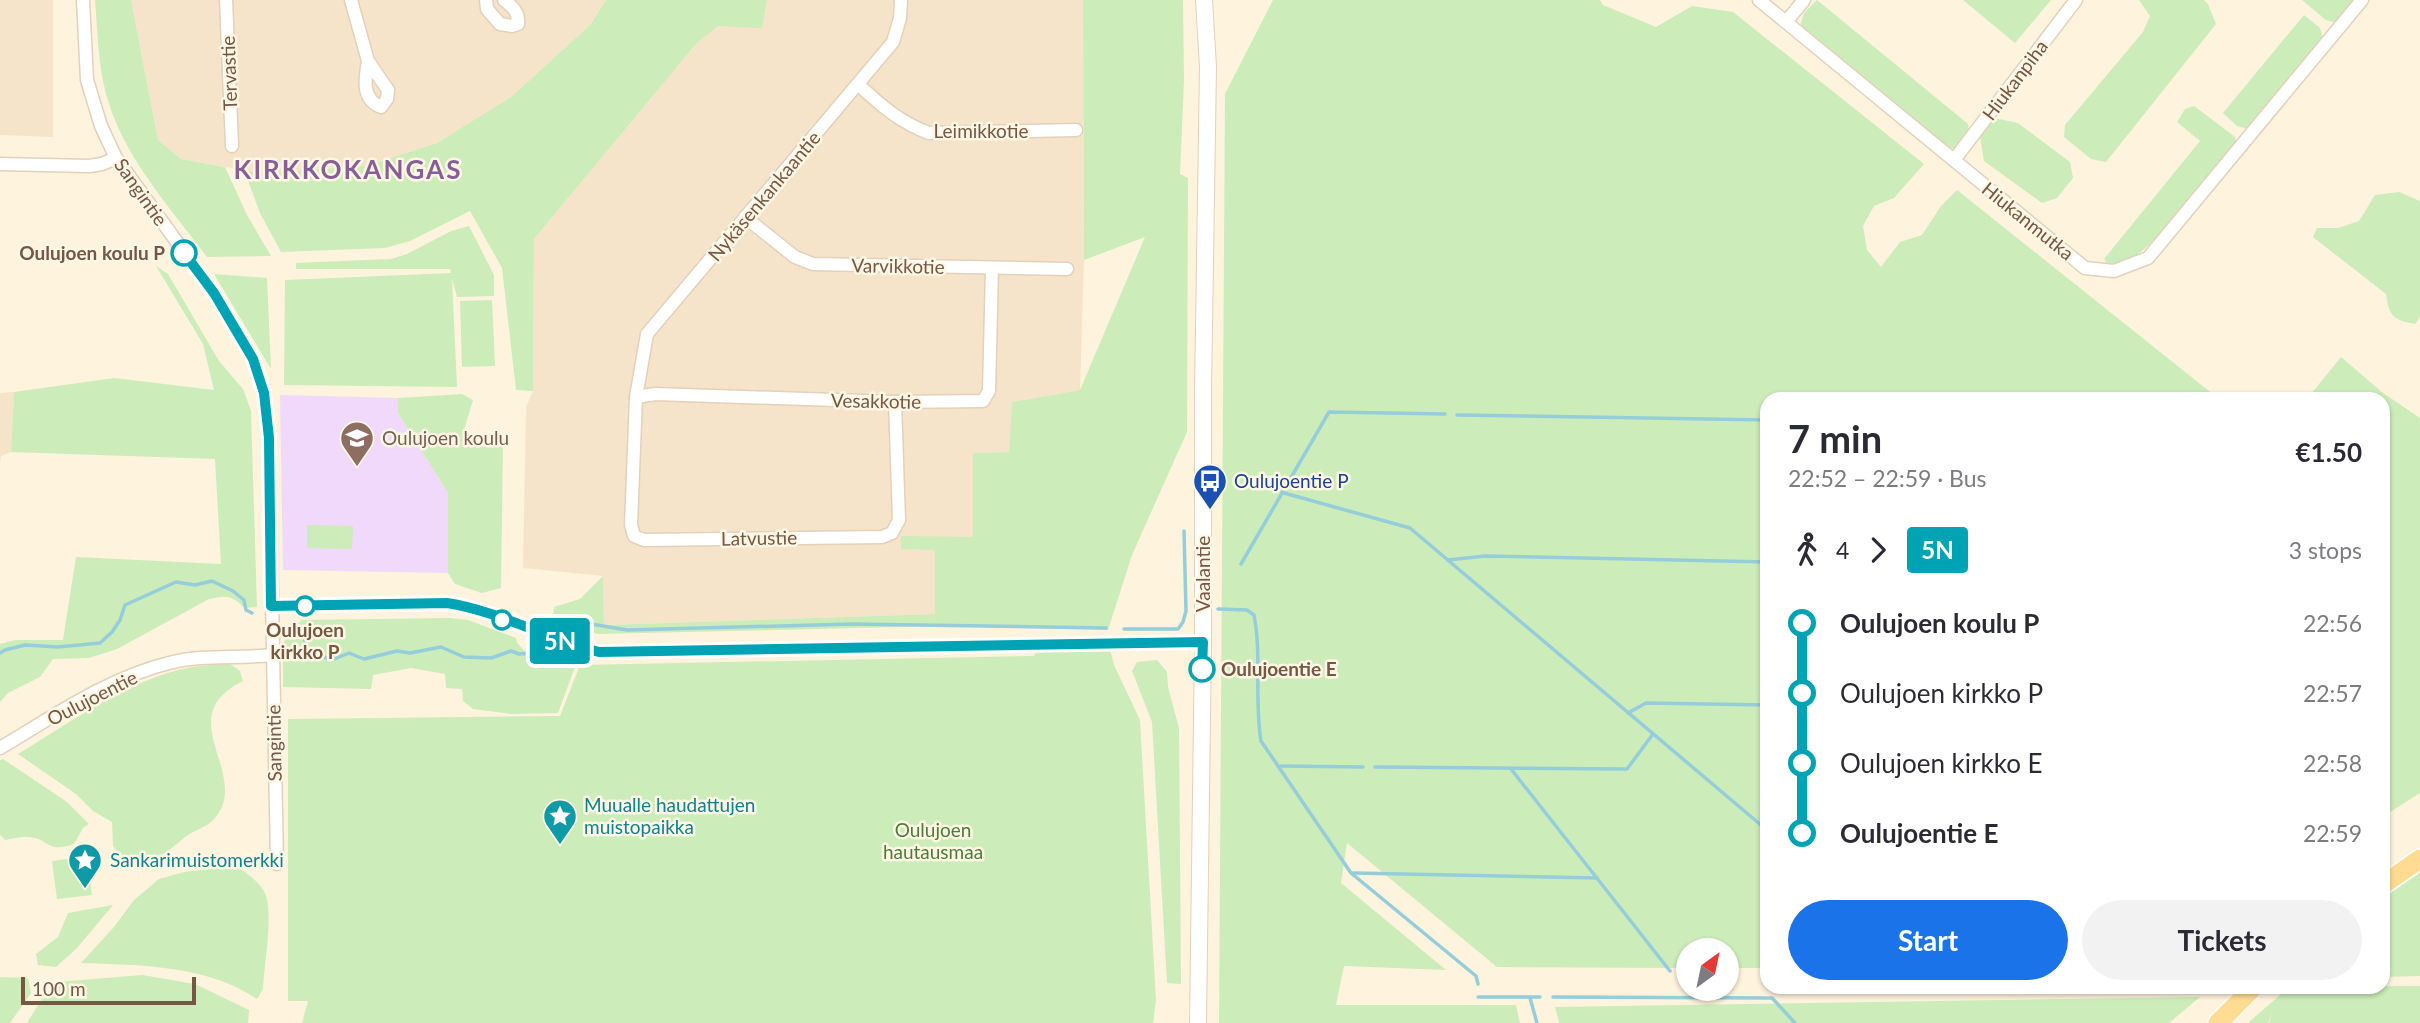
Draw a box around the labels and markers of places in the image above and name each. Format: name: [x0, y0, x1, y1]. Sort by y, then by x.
marker: Oulujoen koulu P: [171, 240, 197, 266]
place label: Oulujoen koulu P: [19, 241, 165, 264]
school or university icon: Oulujoen koulu: [338, 419, 376, 468]
place label: Oulujoen koulu: [382, 426, 509, 449]
bus stop icon: Oulujoentie P: [1191, 462, 1229, 511]
place label: Oulujoentie P: [1234, 469, 1349, 492]
marker: Oulujoen kirkko P: [295, 596, 315, 616]
unlabelled marker: [492, 610, 512, 630]
place label: Oulujoen kirkko P: [266, 618, 344, 663]
marker: Oulujoentie E: [1189, 656, 1215, 682]
place label: Oulujoentie E: [1221, 657, 1337, 680]
place label: Muualle haudattujen muistopaikka: [584, 793, 755, 838]
place icon: Muualle haudattujen muistopaikka: [541, 797, 579, 846]
place icon: Sankarimuistomerkki: [66, 841, 104, 890]
place label: Sankarimuistomerkki: [110, 848, 284, 871]

